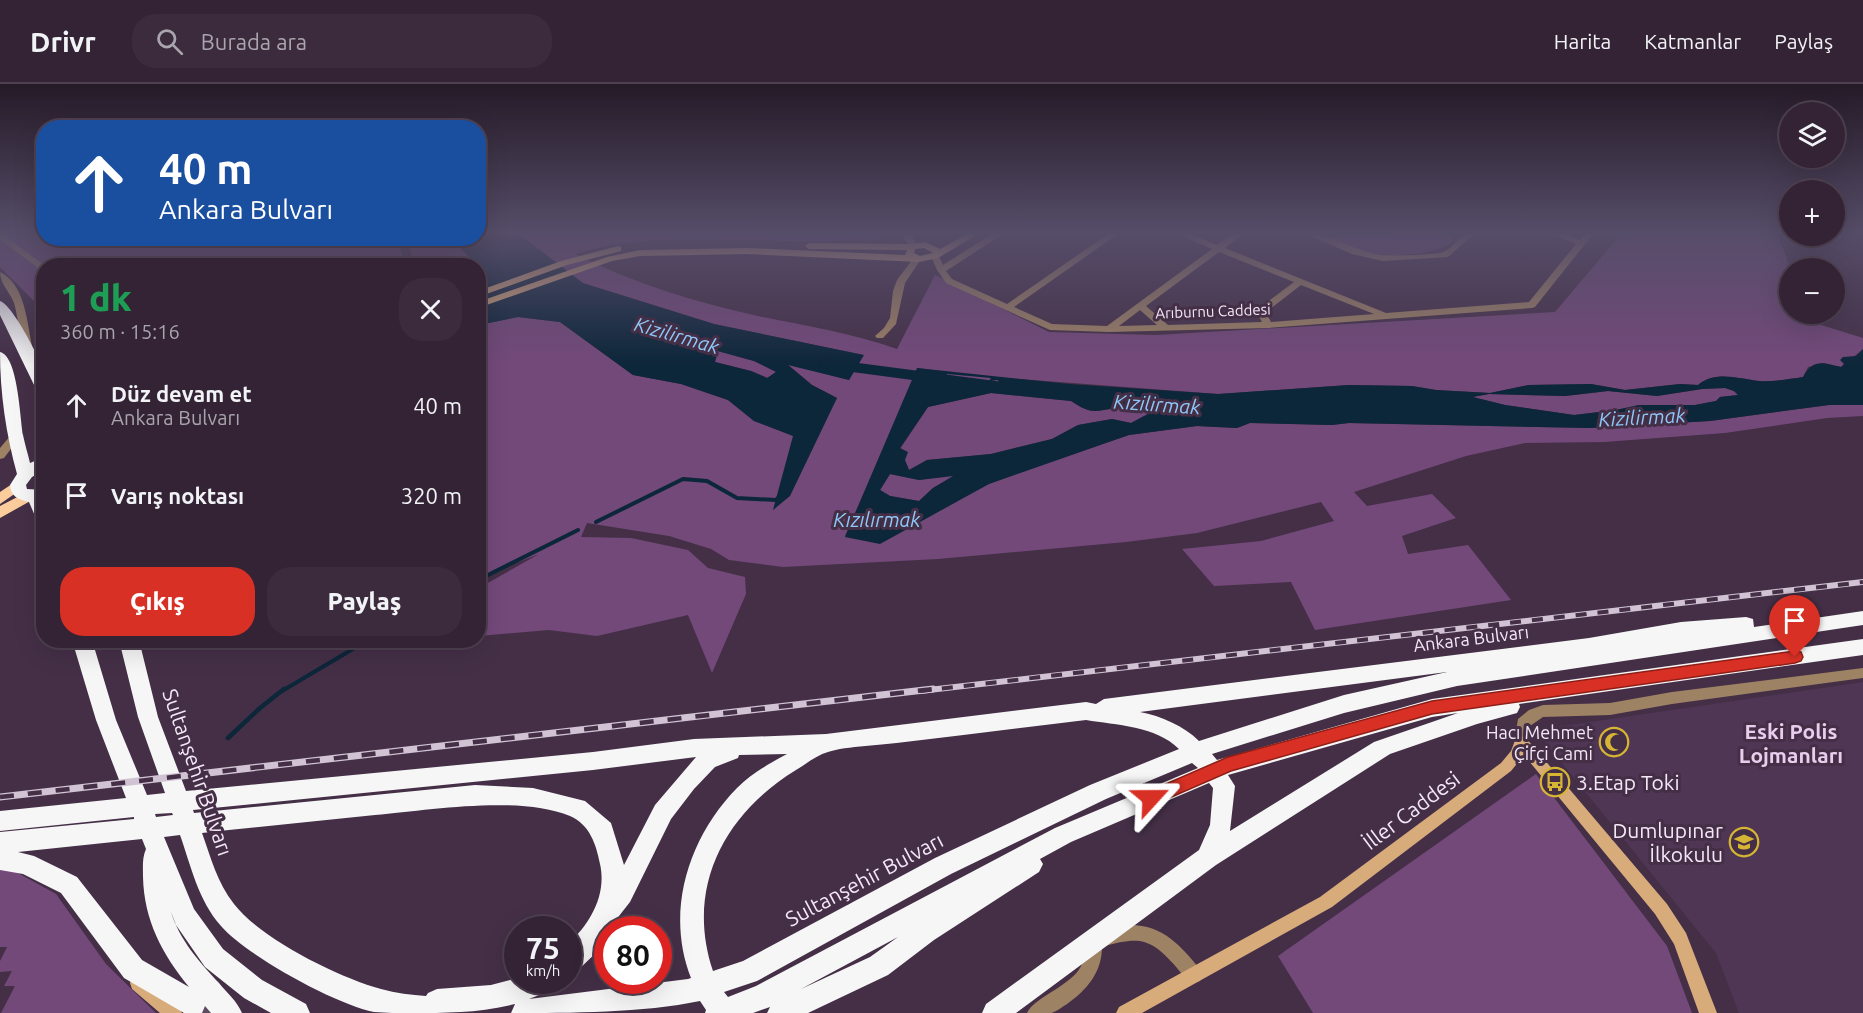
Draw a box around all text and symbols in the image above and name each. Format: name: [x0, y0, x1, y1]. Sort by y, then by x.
search box: [132, 14, 552, 68]
icon: search: [153, 25, 186, 58]
text: Drivr: [30, 26, 96, 57]
text: Burada ara: [201, 29, 307, 54]
text: Harita: [1554, 29, 1611, 53]
text: Katmanlar: [1644, 29, 1741, 53]
text: Paylaş: [1774, 29, 1833, 53]
map controls: [1779, 102, 1845, 324]
button: layers: [1779, 102, 1845, 168]
icon: ahead: [60, 144, 138, 222]
text: 40 m: [159, 145, 253, 192]
button: +: [1779, 180, 1845, 246]
text: Ankara Bulvarı: [159, 194, 333, 224]
button: −: [1779, 258, 1845, 324]
text: 1 dk: [60, 277, 132, 318]
button: close: [399, 278, 462, 341]
street label: Arıburnu Caddesi: [1155, 300, 1271, 322]
water label: Kizilirmak: [632, 312, 723, 358]
text: 360 m · 15:16: [60, 320, 180, 343]
text: Düz devam et: [111, 381, 252, 406]
icon: ahead: [60, 389, 93, 422]
water label: Kizilirmak: [1113, 389, 1202, 419]
text: 40 m: [413, 393, 462, 418]
water label: Kizilirmak: [1598, 403, 1687, 431]
text: Ankara Bulvarı: [111, 406, 240, 429]
icon: arrive: [60, 479, 93, 512]
text: Varış noktası: [111, 483, 244, 508]
text: 320 m: [401, 483, 462, 508]
water label: Kızılırmak: [833, 508, 921, 531]
button: Çıkış: [60, 567, 255, 636]
button: Paylaş: [267, 567, 462, 636]
pin: [1769, 595, 1820, 657]
icon: arrive: [1778, 604, 1811, 637]
street label: Ankara Bulvarı: [1412, 621, 1530, 655]
street label: Sultanşehir Bulvarı: [158, 685, 238, 859]
district label: Eski Polis Lojmanları: [1739, 719, 1843, 767]
place label: Hacı Mehmet Çifçi Cami: [1486, 722, 1593, 763]
mosque icon: Hacı Mehmet Çifçi Cami: [1598, 726, 1630, 758]
position arrow: [1119, 766, 1183, 830]
street label: İller Caddesi: [1358, 766, 1464, 854]
bus stop icon: 3.Etap Toki: [1539, 766, 1571, 798]
place label: 3.Etap Toki: [1576, 770, 1680, 794]
place label: Dumlupınar İlkokulu: [1612, 818, 1723, 866]
school or university icon: Dumlupınar İlkokulu: [1728, 826, 1760, 858]
street label: Sultanşehir Bulvarı: [781, 827, 947, 931]
speed limit sign: 80: [594, 916, 672, 994]
text: 75: [526, 931, 560, 965]
text: km/h: [526, 962, 560, 979]

